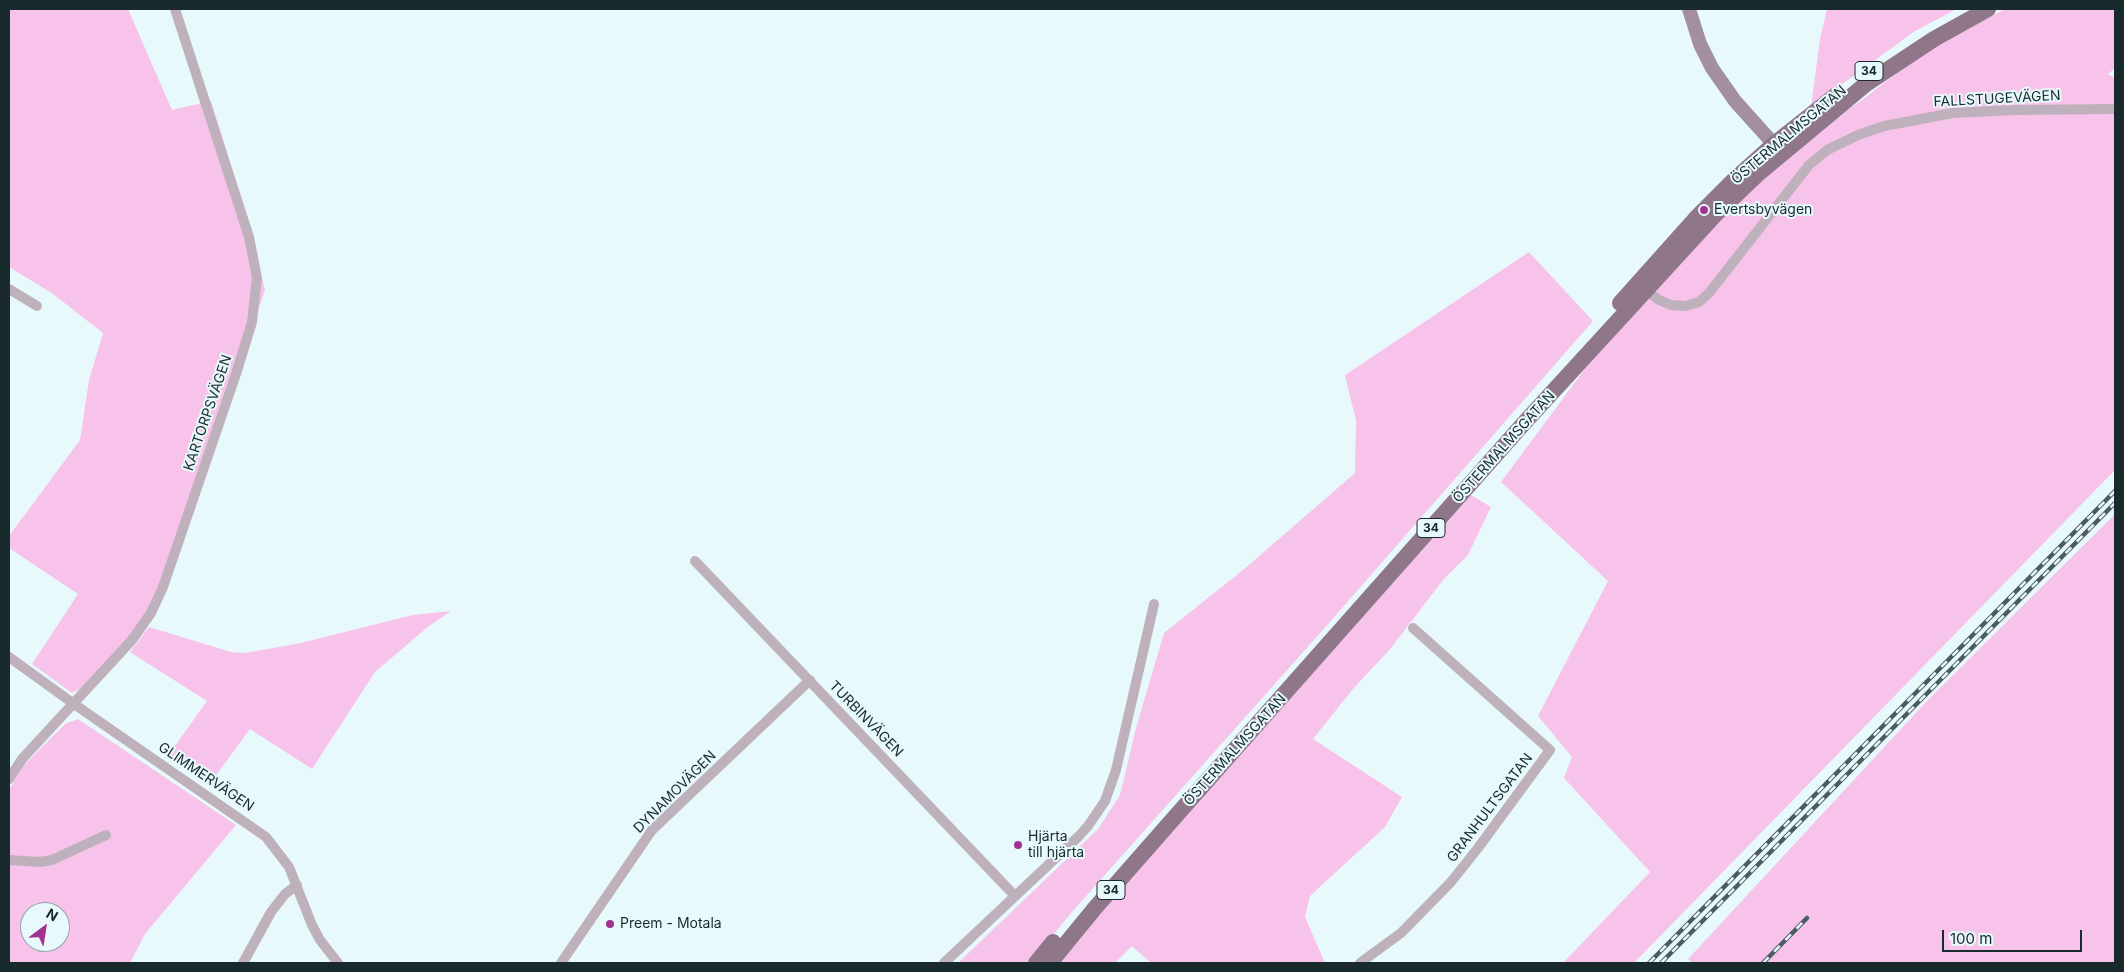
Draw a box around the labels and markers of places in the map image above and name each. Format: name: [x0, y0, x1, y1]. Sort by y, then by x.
place label: Evertsbyvägen: [1714, 202, 1812, 218]
marker: Evertsbyvägen: [1698, 204, 1710, 216]
place label: Hjärta till hjärta: [1028, 829, 1084, 862]
marker: Hjärta till hjärta: [1012, 839, 1024, 851]
place label: Preem - Motala: [620, 916, 722, 932]
marker: Preem - Motala: [604, 918, 616, 930]

